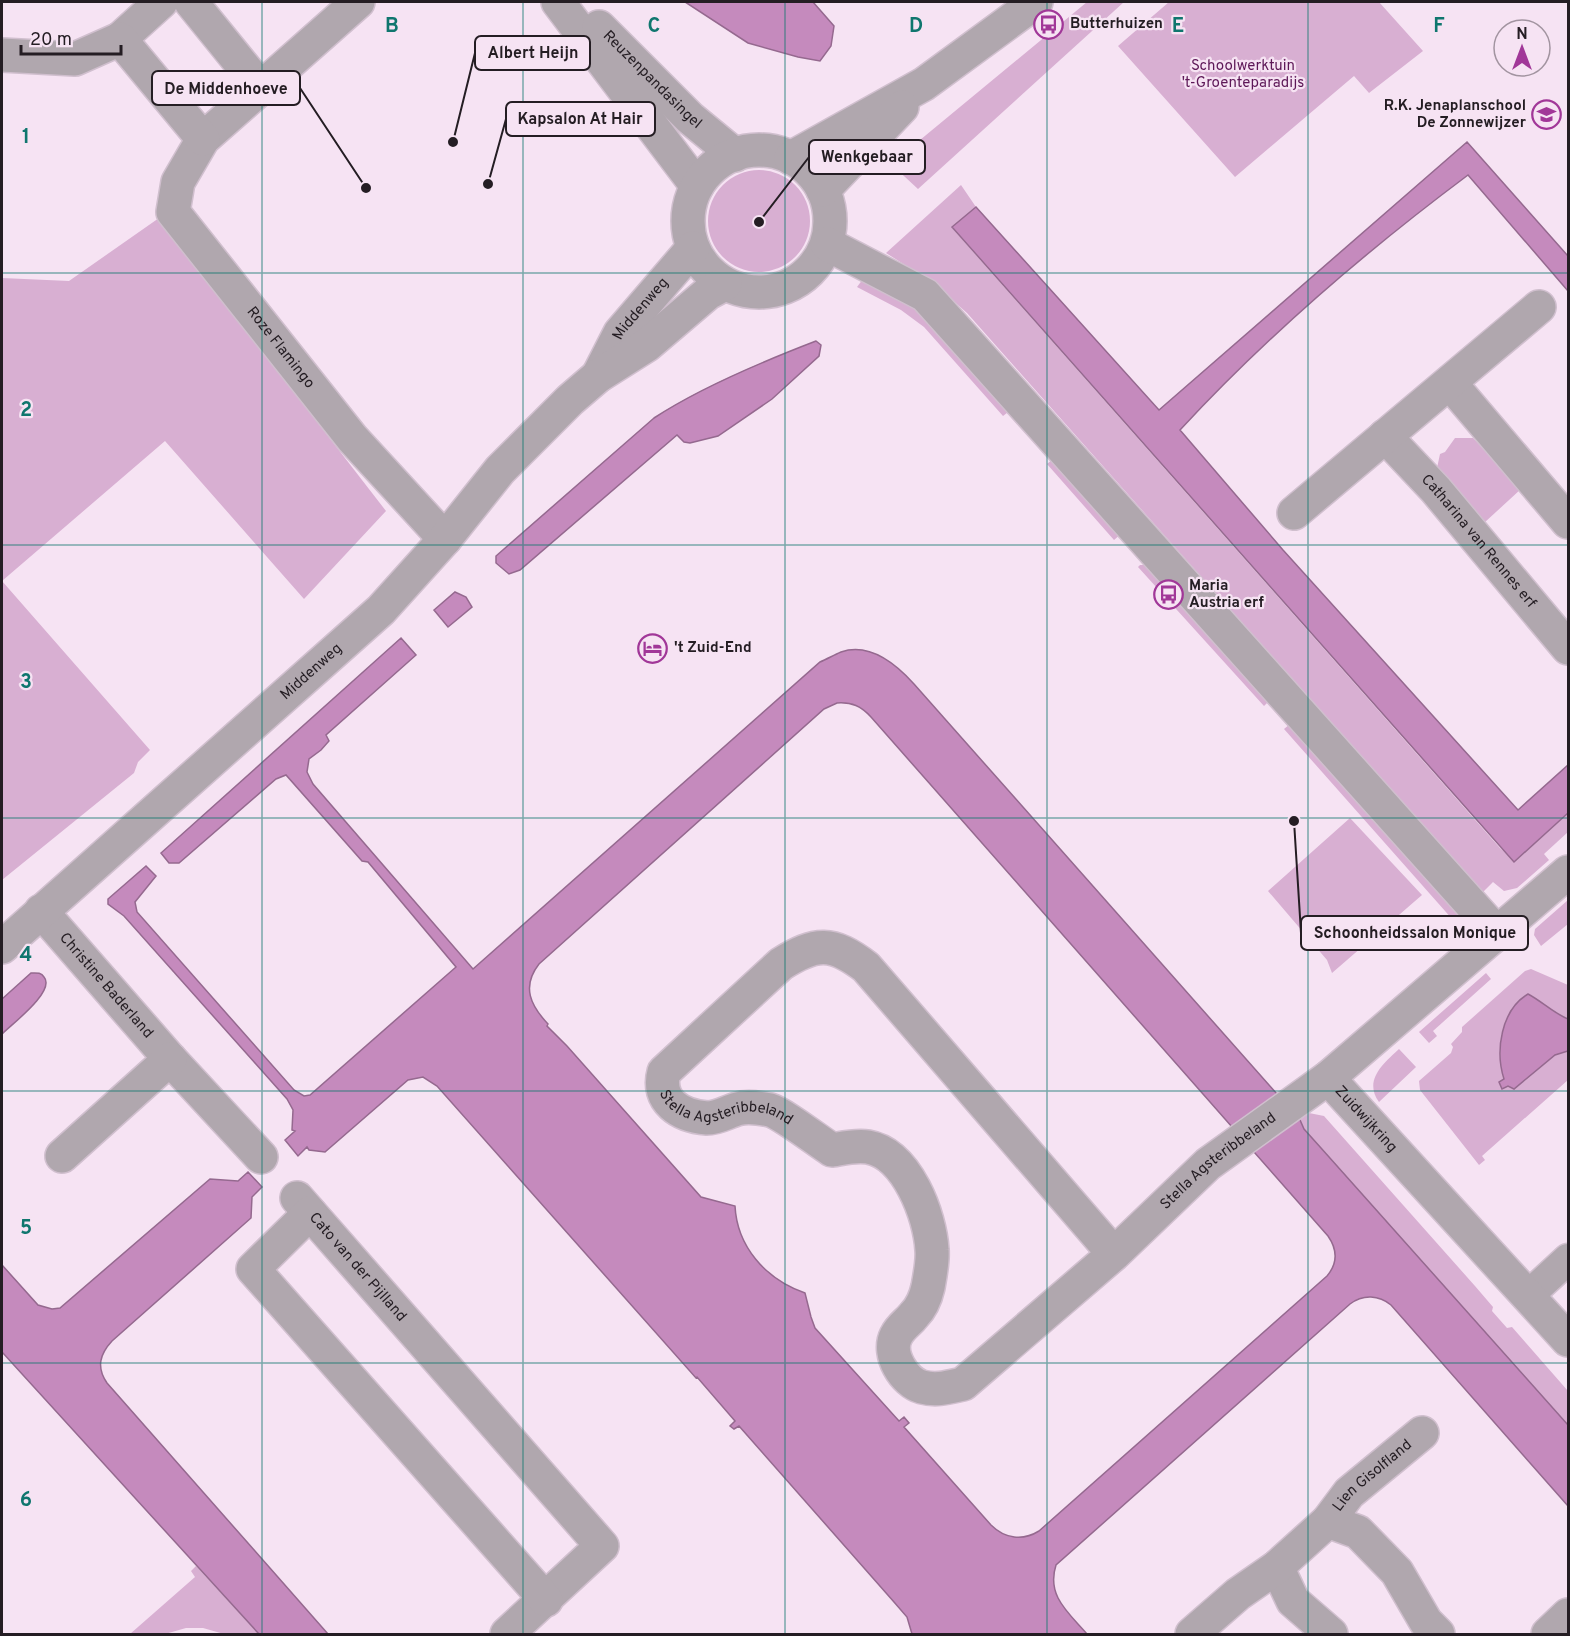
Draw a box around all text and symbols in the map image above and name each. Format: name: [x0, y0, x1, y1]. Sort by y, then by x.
bus stop icon: Butterhuizen: [1033, 8, 1065, 40]
text: B: [385, 14, 399, 40]
text: C: [648, 14, 660, 40]
text: D: [909, 14, 923, 40]
text: E: [1172, 14, 1184, 40]
text: F: [1433, 14, 1445, 40]
place label: Butterhuizen: [1070, 15, 1163, 34]
scale bar: [21, 18, 122, 56]
north arrow: [1492, 18, 1552, 78]
text: N: [1516, 25, 1528, 45]
street label: Reuzenpandasingel: [599, 27, 706, 133]
text: 20 m: [30, 29, 72, 52]
callout: Albert Heijn: [475, 36, 590, 70]
text: Albert Heijn: [488, 44, 578, 64]
park label: Schoolwerktuin 't-Groenteparadijs: [1182, 57, 1304, 93]
callout: De Middenhoeve: [152, 71, 300, 105]
text: De Middenhoeve: [164, 80, 288, 100]
place label: R.K. Jenaplanschool De Zonnewijzer: [1384, 97, 1527, 133]
school or university icon: R.K. Jenaplanschool De Zonnewijzer: [1531, 99, 1563, 131]
callout: Kapsalon At Hair: [506, 102, 655, 136]
text: Kapsalon At Hair: [517, 110, 643, 130]
text: 1: [22, 125, 30, 151]
callout: Wenkgebaar: [809, 140, 925, 174]
text: Wenkgebaar: [821, 148, 913, 168]
street label: Middenweg: [609, 274, 673, 343]
street label: Roze Flamingo: [242, 303, 319, 392]
text: 2: [20, 398, 32, 424]
street label: Catharina van Rennes erf: [1417, 470, 1540, 612]
place label: Maria Austria erf: [1189, 577, 1264, 613]
bus stop icon: Maria Austria erf: [1152, 579, 1184, 611]
hotel icon: 't Zuid-End: [637, 632, 669, 664]
street label: Middenweg: [276, 639, 346, 704]
place label: 't Zuid-End: [674, 639, 752, 658]
text: 3: [20, 670, 32, 696]
callout: Schoonheidssalon Monique: [1301, 916, 1528, 950]
text: Schoonheidssalon Monique: [1314, 924, 1516, 944]
street label: Christine Baderland: [55, 929, 157, 1042]
text: 4: [20, 943, 32, 969]
street label: Zuidwijkring: [1330, 1082, 1401, 1157]
street label: Stella Agsteribbeland: [654, 1087, 796, 1130]
street label: Stella Agsteribbeland: [1156, 1109, 1280, 1214]
street label: Cato van der Pijlland: [305, 1209, 411, 1326]
text: 5: [20, 1216, 32, 1242]
street label: Lien Gisolfland: [1329, 1436, 1416, 1515]
text: 6: [20, 1488, 32, 1514]

